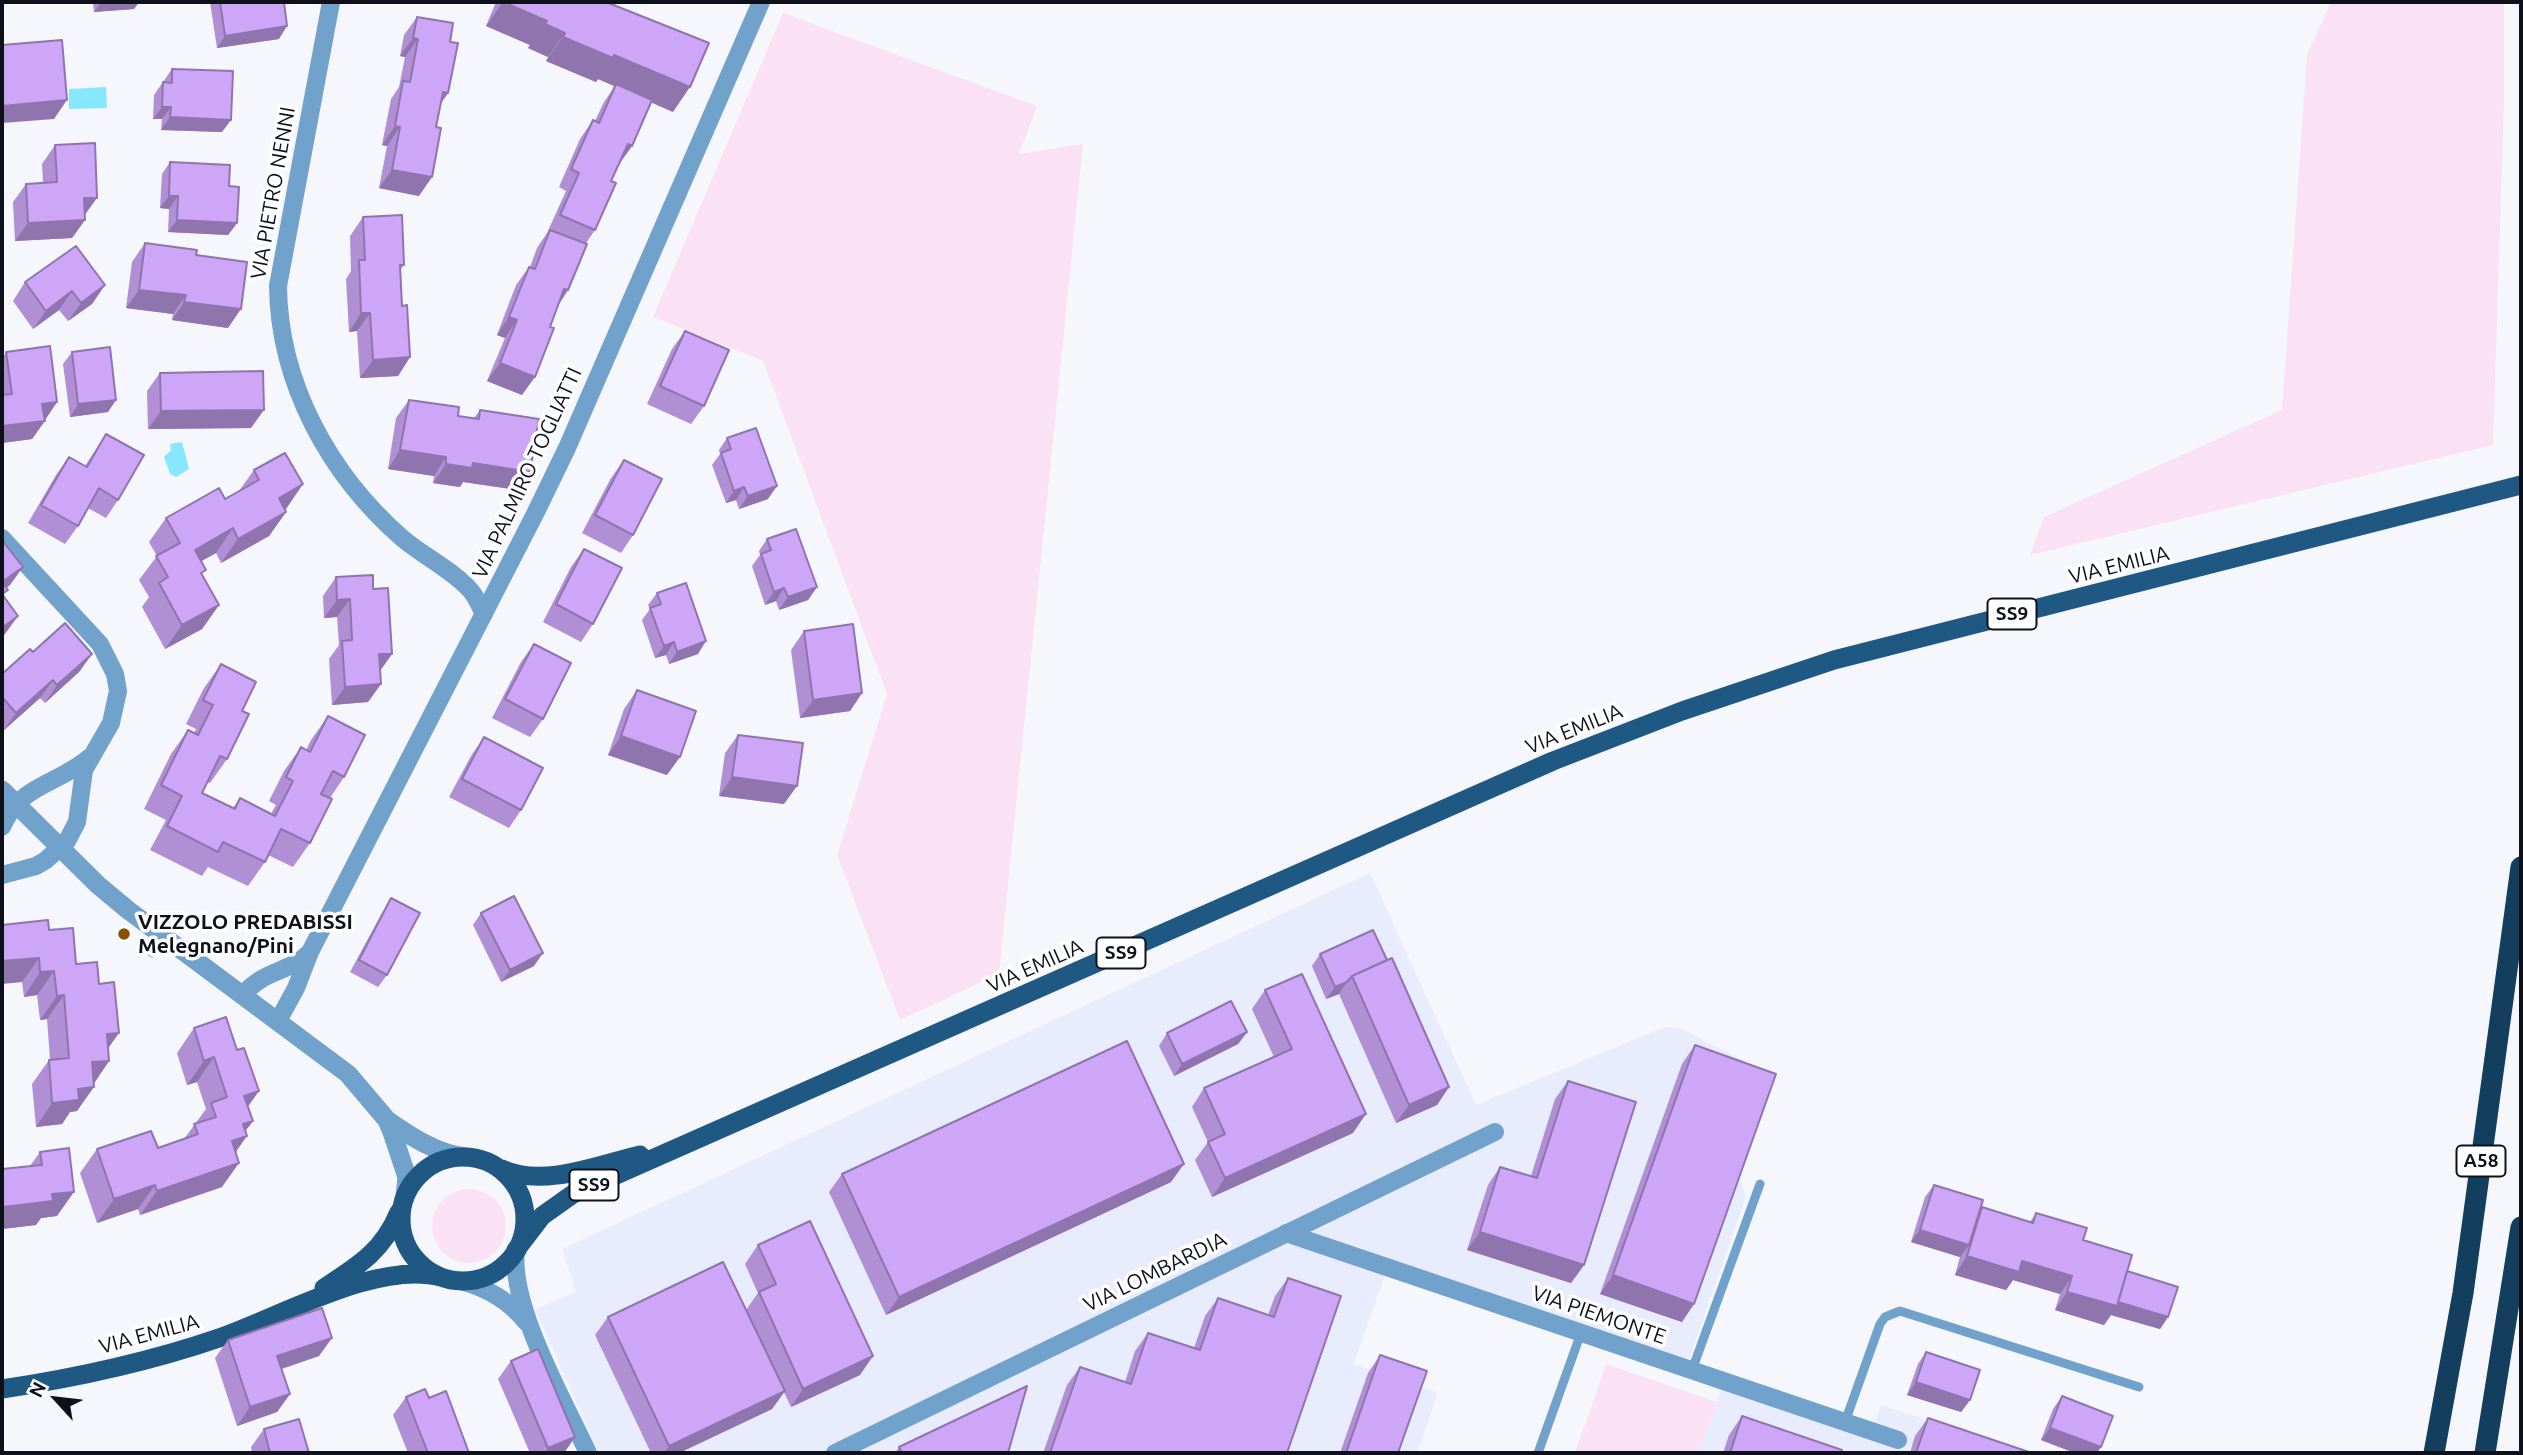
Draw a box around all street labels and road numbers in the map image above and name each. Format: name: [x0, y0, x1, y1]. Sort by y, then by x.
street label: VIA PIETRO NENNI: [245, 105, 301, 281]
street label: VIA PALMIRO TOGLIATTI: [467, 363, 587, 583]
street label: VIA EMILIA: [2066, 540, 2172, 590]
road number: SS9: [1988, 598, 2036, 629]
street label: VIA EMILIA: [1522, 698, 1626, 760]
street label: VIA EMILIA: [983, 934, 1087, 998]
road number: SS9: [1096, 937, 1146, 968]
road number: A58: [2456, 1146, 2506, 1176]
road number: SS9: [570, 1170, 618, 1200]
street label: VIA LOMBARDIA: [1080, 1227, 1230, 1317]
street label: VIA PIEMONTE: [1529, 1280, 1669, 1350]
street label: VIA EMILIA: [96, 1309, 202, 1359]

